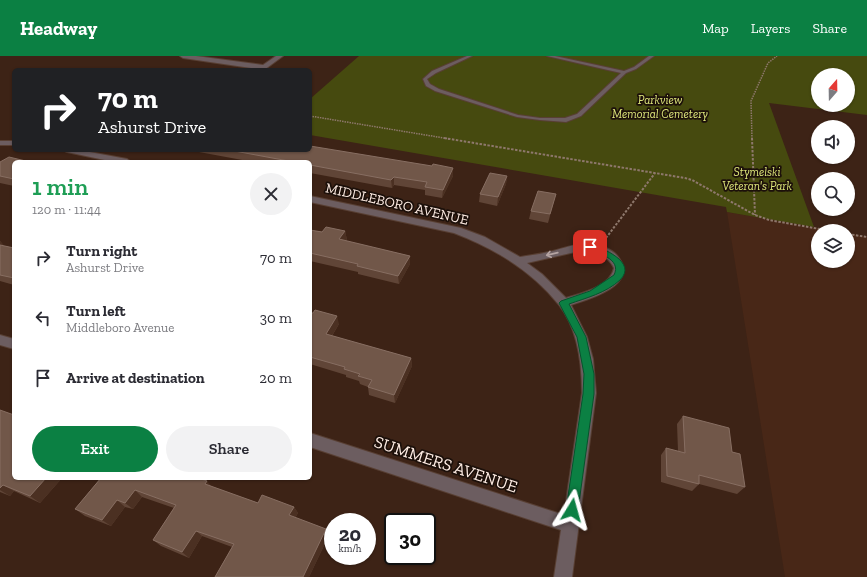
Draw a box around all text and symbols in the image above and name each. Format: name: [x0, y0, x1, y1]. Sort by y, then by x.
text: Headway: [20, 17, 97, 40]
text: Map: [702, 20, 729, 37]
text: Layers: [751, 20, 790, 37]
text: Share: [812, 20, 847, 37]
north arrow: [811, 68, 855, 112]
map controls: [811, 68, 855, 268]
text: 70 m: [98, 82, 158, 115]
icon: right: [32, 84, 84, 136]
park label: Parkview Memorial Cemetery: [612, 93, 708, 121]
text: Ashurst Drive: [98, 116, 206, 138]
button: sound: [811, 120, 855, 164]
park label: Stymelski Veteran's Park: [722, 165, 792, 193]
text: 1 min: [32, 172, 88, 201]
button: search: [811, 172, 855, 216]
button: close: [250, 173, 292, 215]
street label: MIDDLEBORO AVENUE: [324, 179, 470, 229]
text: 120 m · 11:44: [32, 202, 101, 217]
button: layers: [811, 224, 855, 268]
pin: [573, 230, 607, 264]
icon: arrive: [579, 236, 601, 258]
text: Turn right: [66, 242, 137, 260]
icon: right: [32, 247, 54, 269]
text: 70 m: [260, 249, 292, 267]
one-way arrow: [546, 251, 559, 259]
text: Ashurst Drive: [66, 260, 144, 275]
text: Turn left: [66, 302, 126, 320]
icon: left: [32, 307, 54, 329]
text: 30 m: [260, 309, 292, 327]
text: Middleboro Avenue: [66, 320, 174, 335]
icon: arrive: [32, 367, 54, 389]
text: Arrive at destination: [66, 369, 205, 387]
text: 20 m: [259, 369, 292, 387]
button: Exit: [32, 426, 158, 472]
button: Share: [166, 426, 292, 472]
street label: SUMMERS AVENUE: [372, 431, 520, 497]
position arrow: [551, 489, 593, 531]
speed limit sign: 30: [384, 513, 436, 565]
text: 20: [339, 522, 361, 546]
text: km/h: [339, 543, 361, 555]

